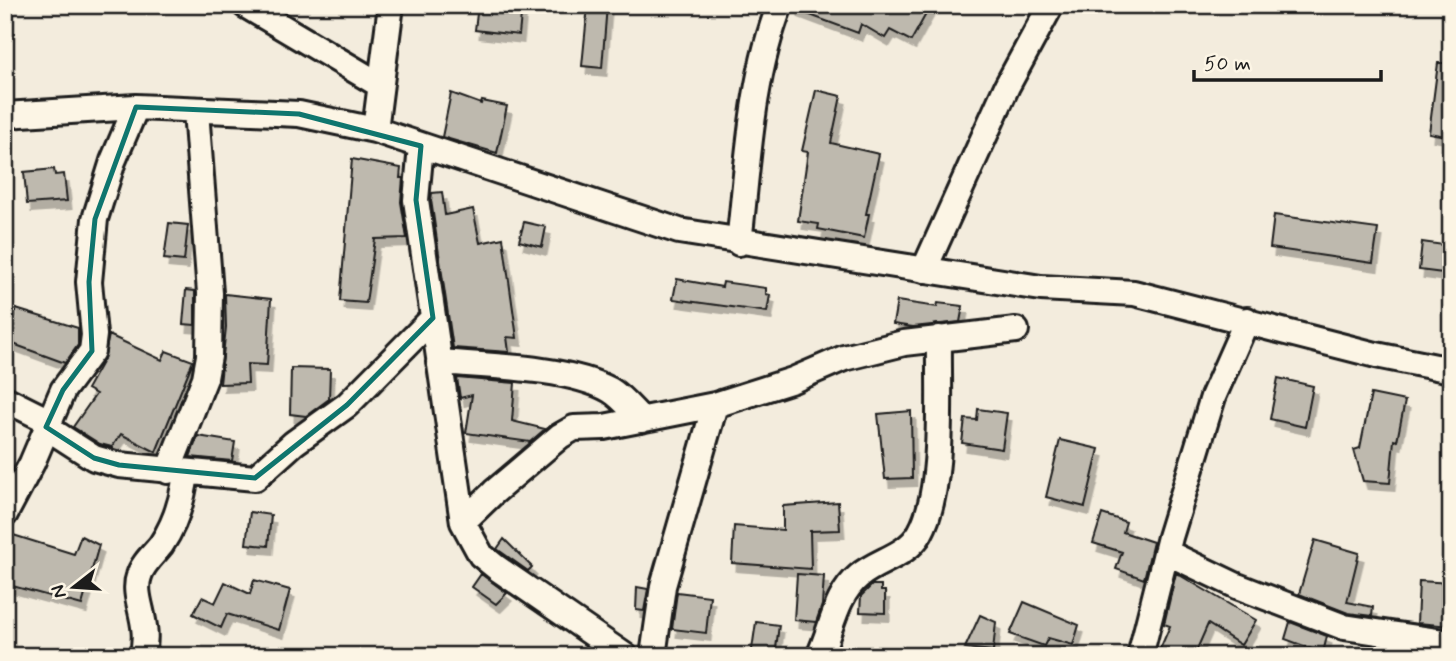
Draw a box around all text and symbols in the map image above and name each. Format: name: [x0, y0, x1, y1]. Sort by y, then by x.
scale bar: [1194, 38, 1381, 82]
text: 50 m: [1204, 50, 1251, 78]
north arrow: [38, 552, 108, 622]
text: N: [45, 582, 73, 601]

